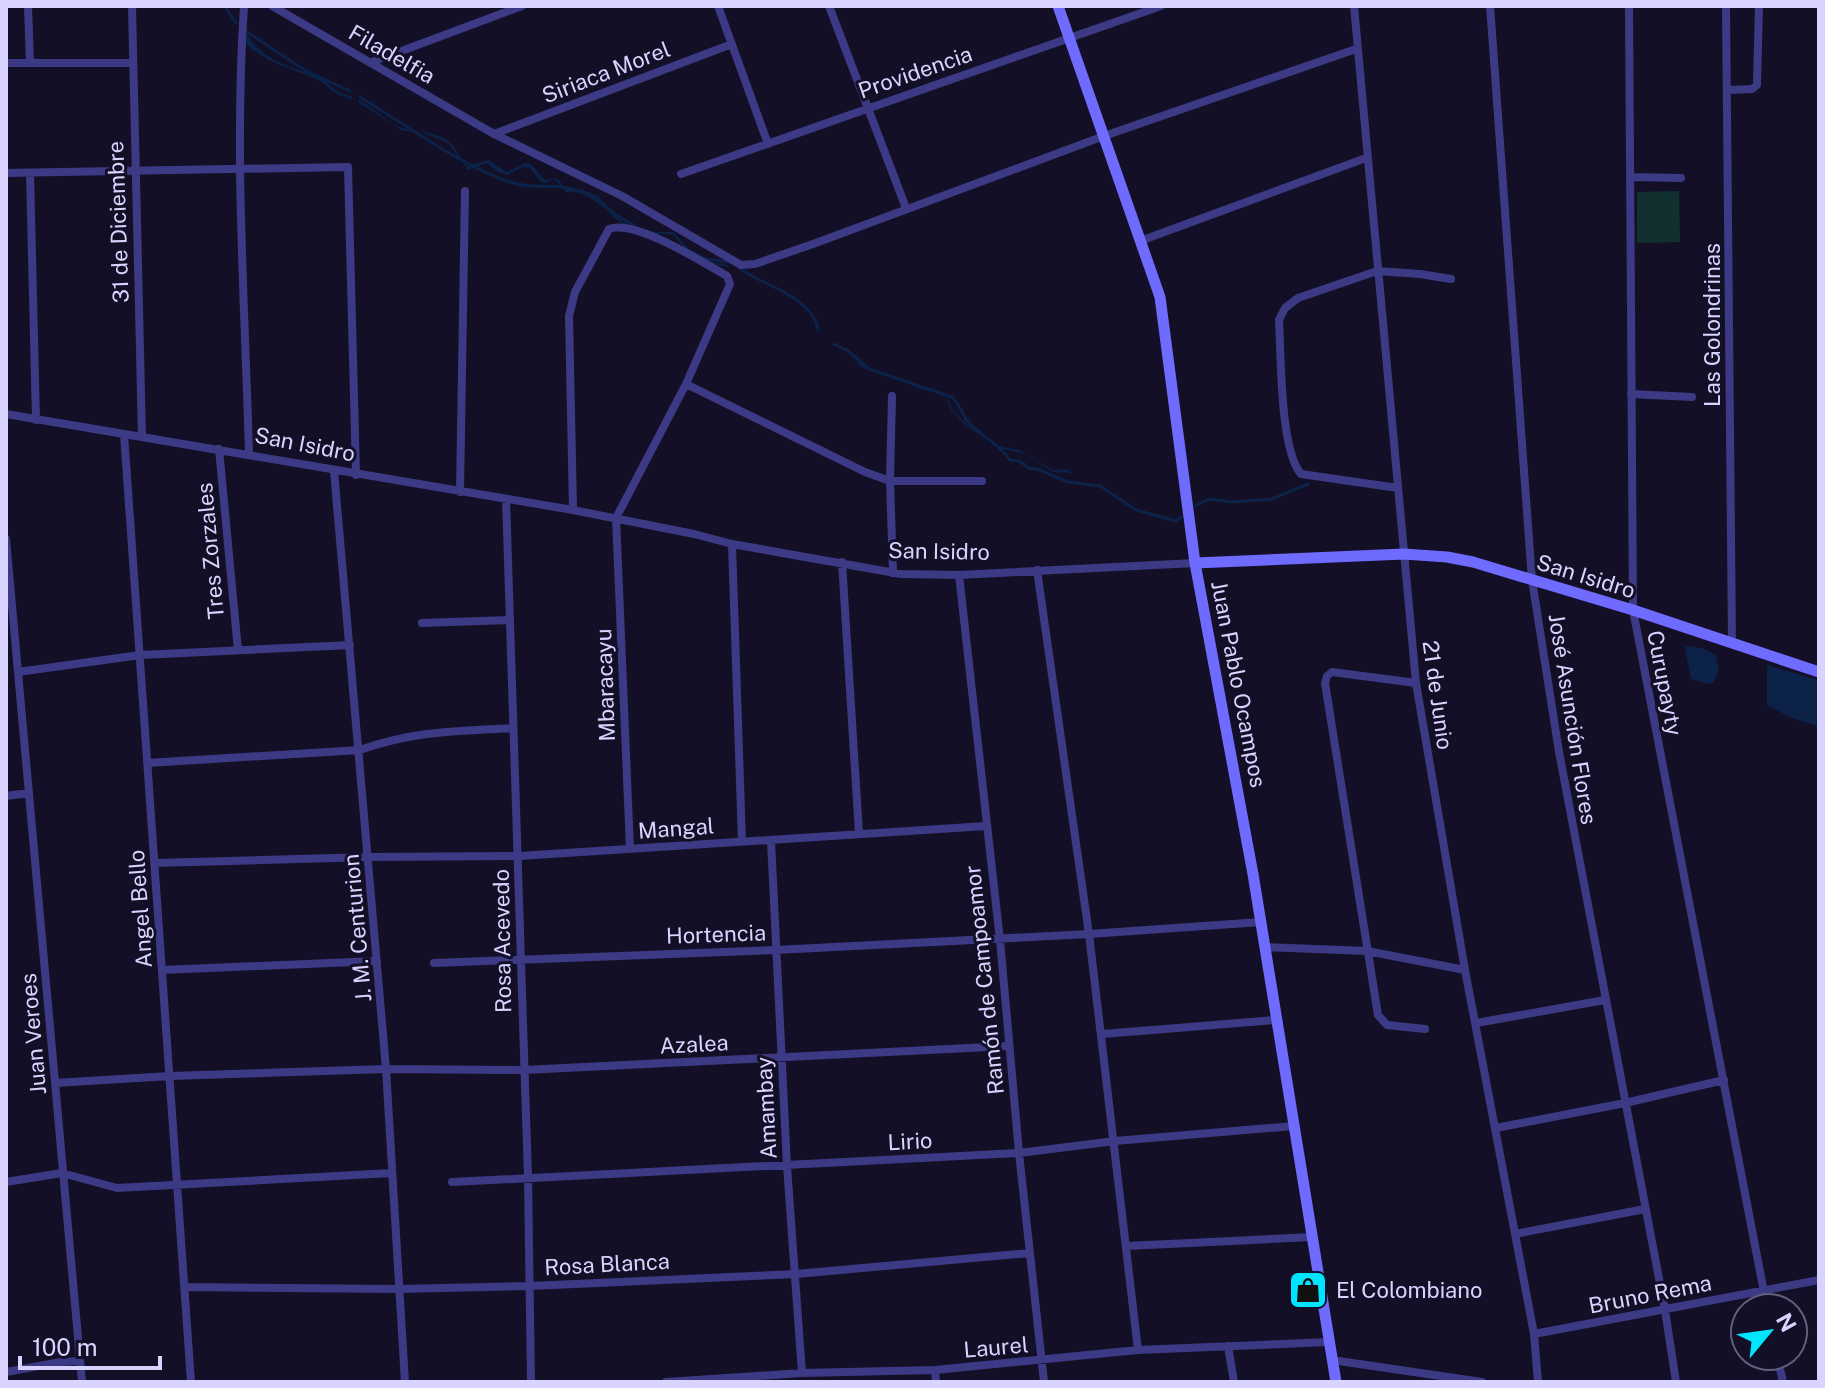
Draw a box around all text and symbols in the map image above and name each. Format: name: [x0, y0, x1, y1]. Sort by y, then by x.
street label: Filadelfia: [344, 19, 440, 89]
street label: Siriaca Morel: [538, 36, 674, 108]
street label: Providencia: [855, 40, 975, 104]
street label: 31 de Diciembre: [102, 141, 134, 303]
street label: Las Golondrinas: [1699, 243, 1725, 407]
street label: San Isidro: [253, 422, 357, 466]
street label: Tres Zorzales: [191, 482, 229, 620]
street label: San Isidro: [888, 537, 990, 565]
street label: San Isidro: [1534, 549, 1638, 603]
street label: Juan Pablo Ocampos: [1206, 578, 1272, 790]
street label: José Asunción Flores: [1543, 612, 1603, 826]
street label: Mbaracayu: [590, 628, 620, 742]
street label: Curupayty: [1642, 628, 1688, 738]
street label: 21 de Junio: [1417, 639, 1459, 751]
street label: Mangal: [637, 812, 715, 844]
street label: Angel Bello: [123, 849, 157, 969]
street label: J. M. Centurion: [338, 853, 376, 1003]
street label: Ramón de Campoamor: [959, 864, 1009, 1096]
street label: Rosa Acevedo: [488, 869, 516, 1013]
street label: Hortencia: [665, 919, 767, 949]
street label: Juan Veroes: [15, 972, 51, 1096]
street label: Azalea: [659, 1029, 729, 1059]
street label: Amambay: [750, 1056, 782, 1160]
street label: Lirio: [887, 1127, 933, 1155]
street label: Rosa Blanca: [544, 1248, 670, 1280]
shop icon: El Colombiano: [1287, 1269, 1329, 1311]
street label: Bruno Rema: [1586, 1269, 1714, 1319]
place label: El Colombiano: [1336, 1277, 1482, 1303]
north arrow: [1729, 1292, 1809, 1372]
text: N: [1771, 1308, 1802, 1336]
scale bar: [20, 1320, 160, 1370]
street label: Laurel: [962, 1331, 1030, 1363]
text: 100 m: [32, 1333, 98, 1361]

